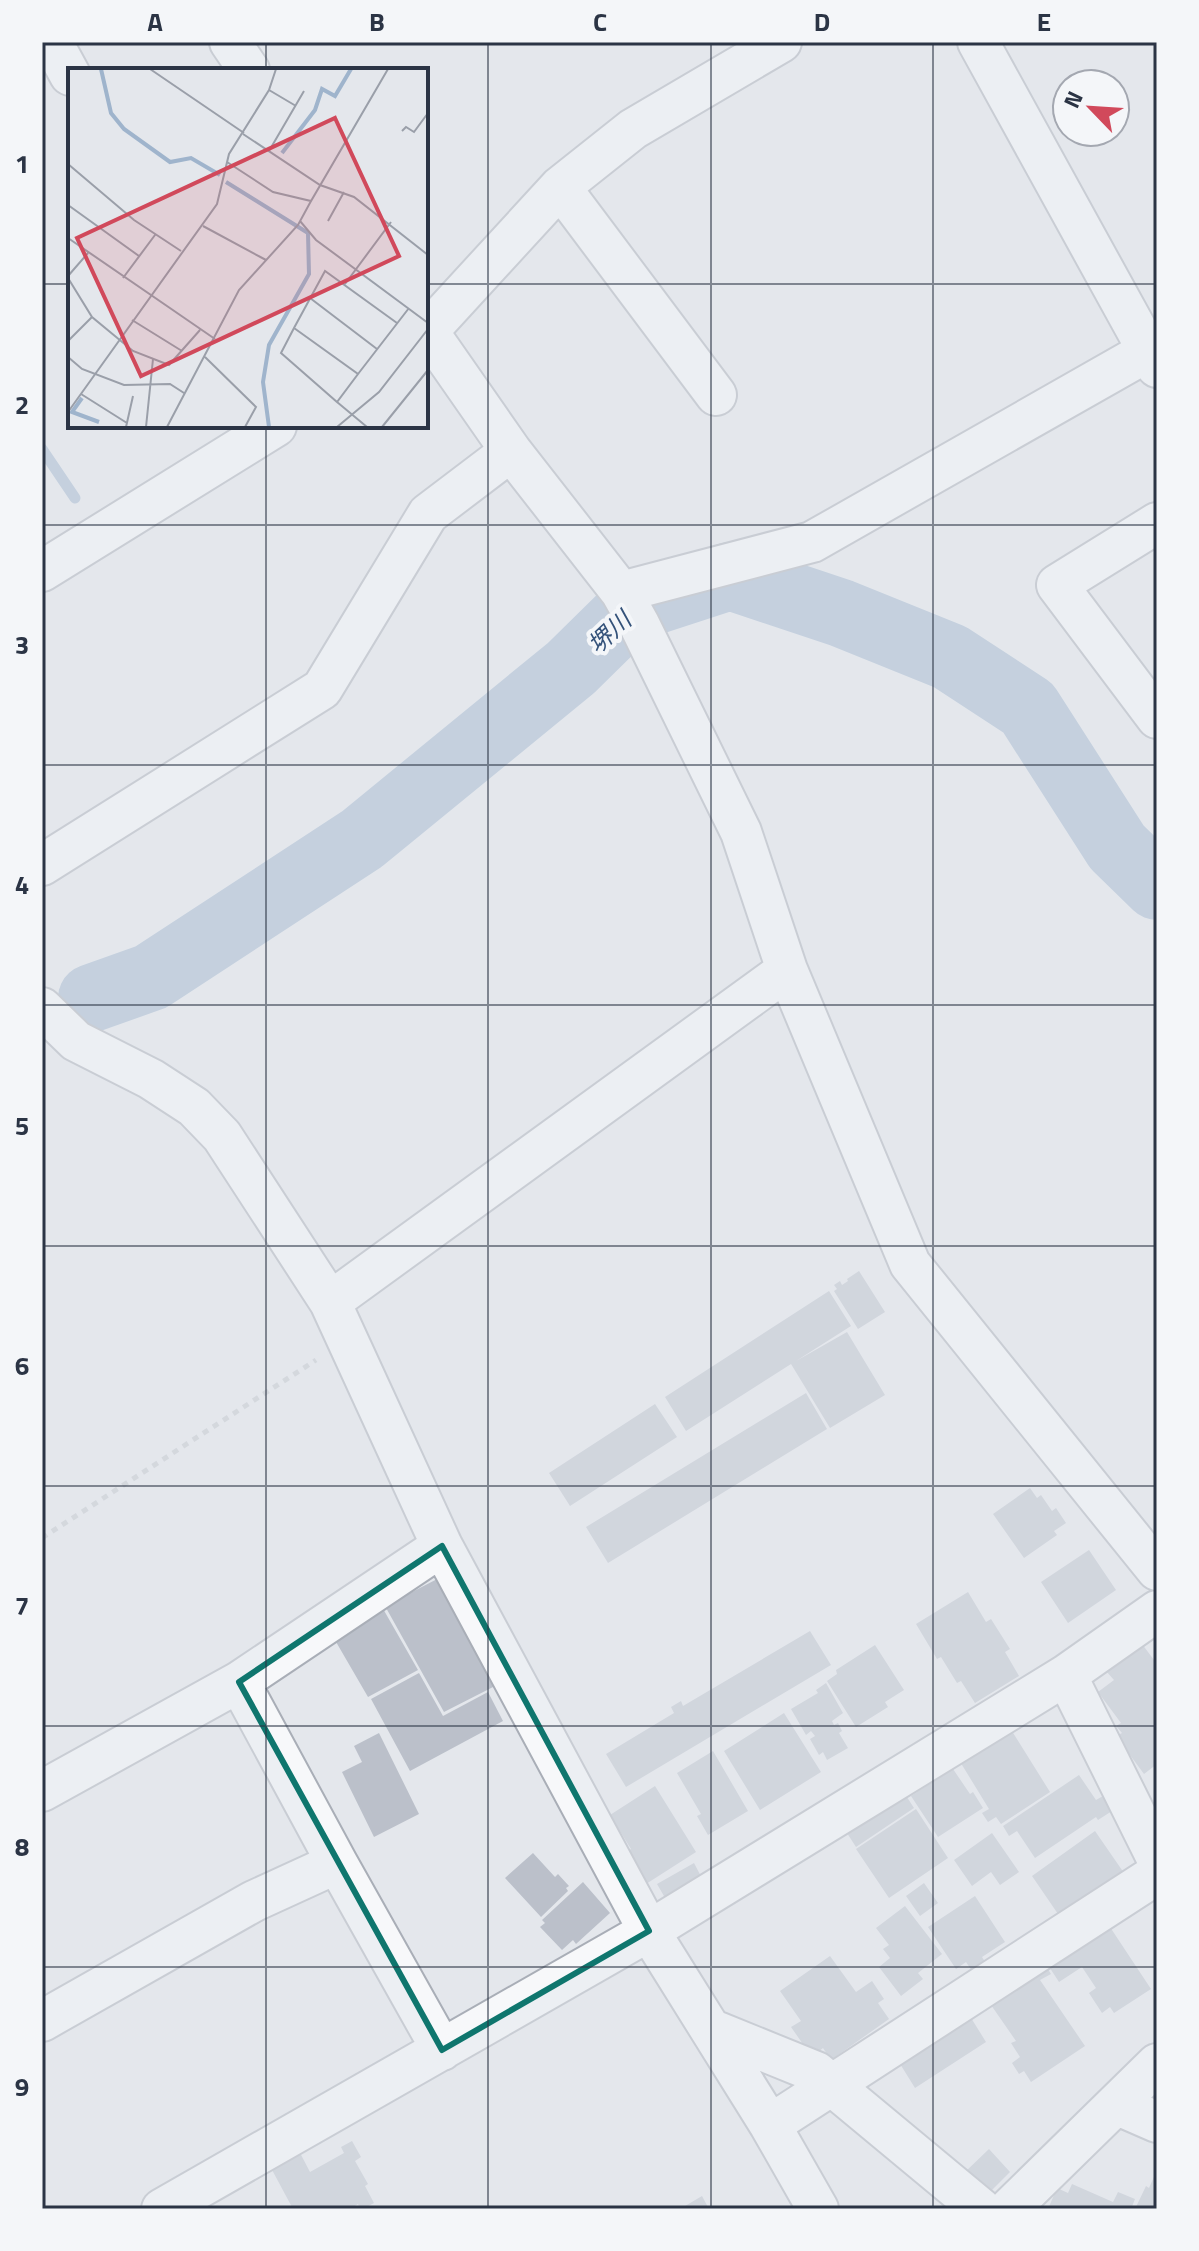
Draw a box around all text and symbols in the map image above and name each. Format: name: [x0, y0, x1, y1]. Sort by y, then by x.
text: A: [147, 2, 163, 41]
text: B: [369, 2, 385, 41]
text: C: [593, 2, 607, 41]
text: D: [814, 2, 830, 41]
text: E: [1037, 2, 1051, 41]
inset map: [68, 68, 428, 428]
north arrow: [1051, 68, 1131, 148]
text: N: [1054, 85, 1092, 114]
text: 1: [15, 144, 29, 183]
text: 2: [15, 385, 29, 424]
water label: 堺川: [579, 600, 641, 662]
text: 3: [15, 625, 29, 664]
text: 4: [15, 865, 29, 904]
text: 5: [15, 1106, 29, 1145]
text: 6: [15, 1346, 29, 1385]
text: 7: [15, 1586, 29, 1625]
text: 8: [15, 1827, 29, 1866]
text: 9: [15, 2067, 29, 2106]

